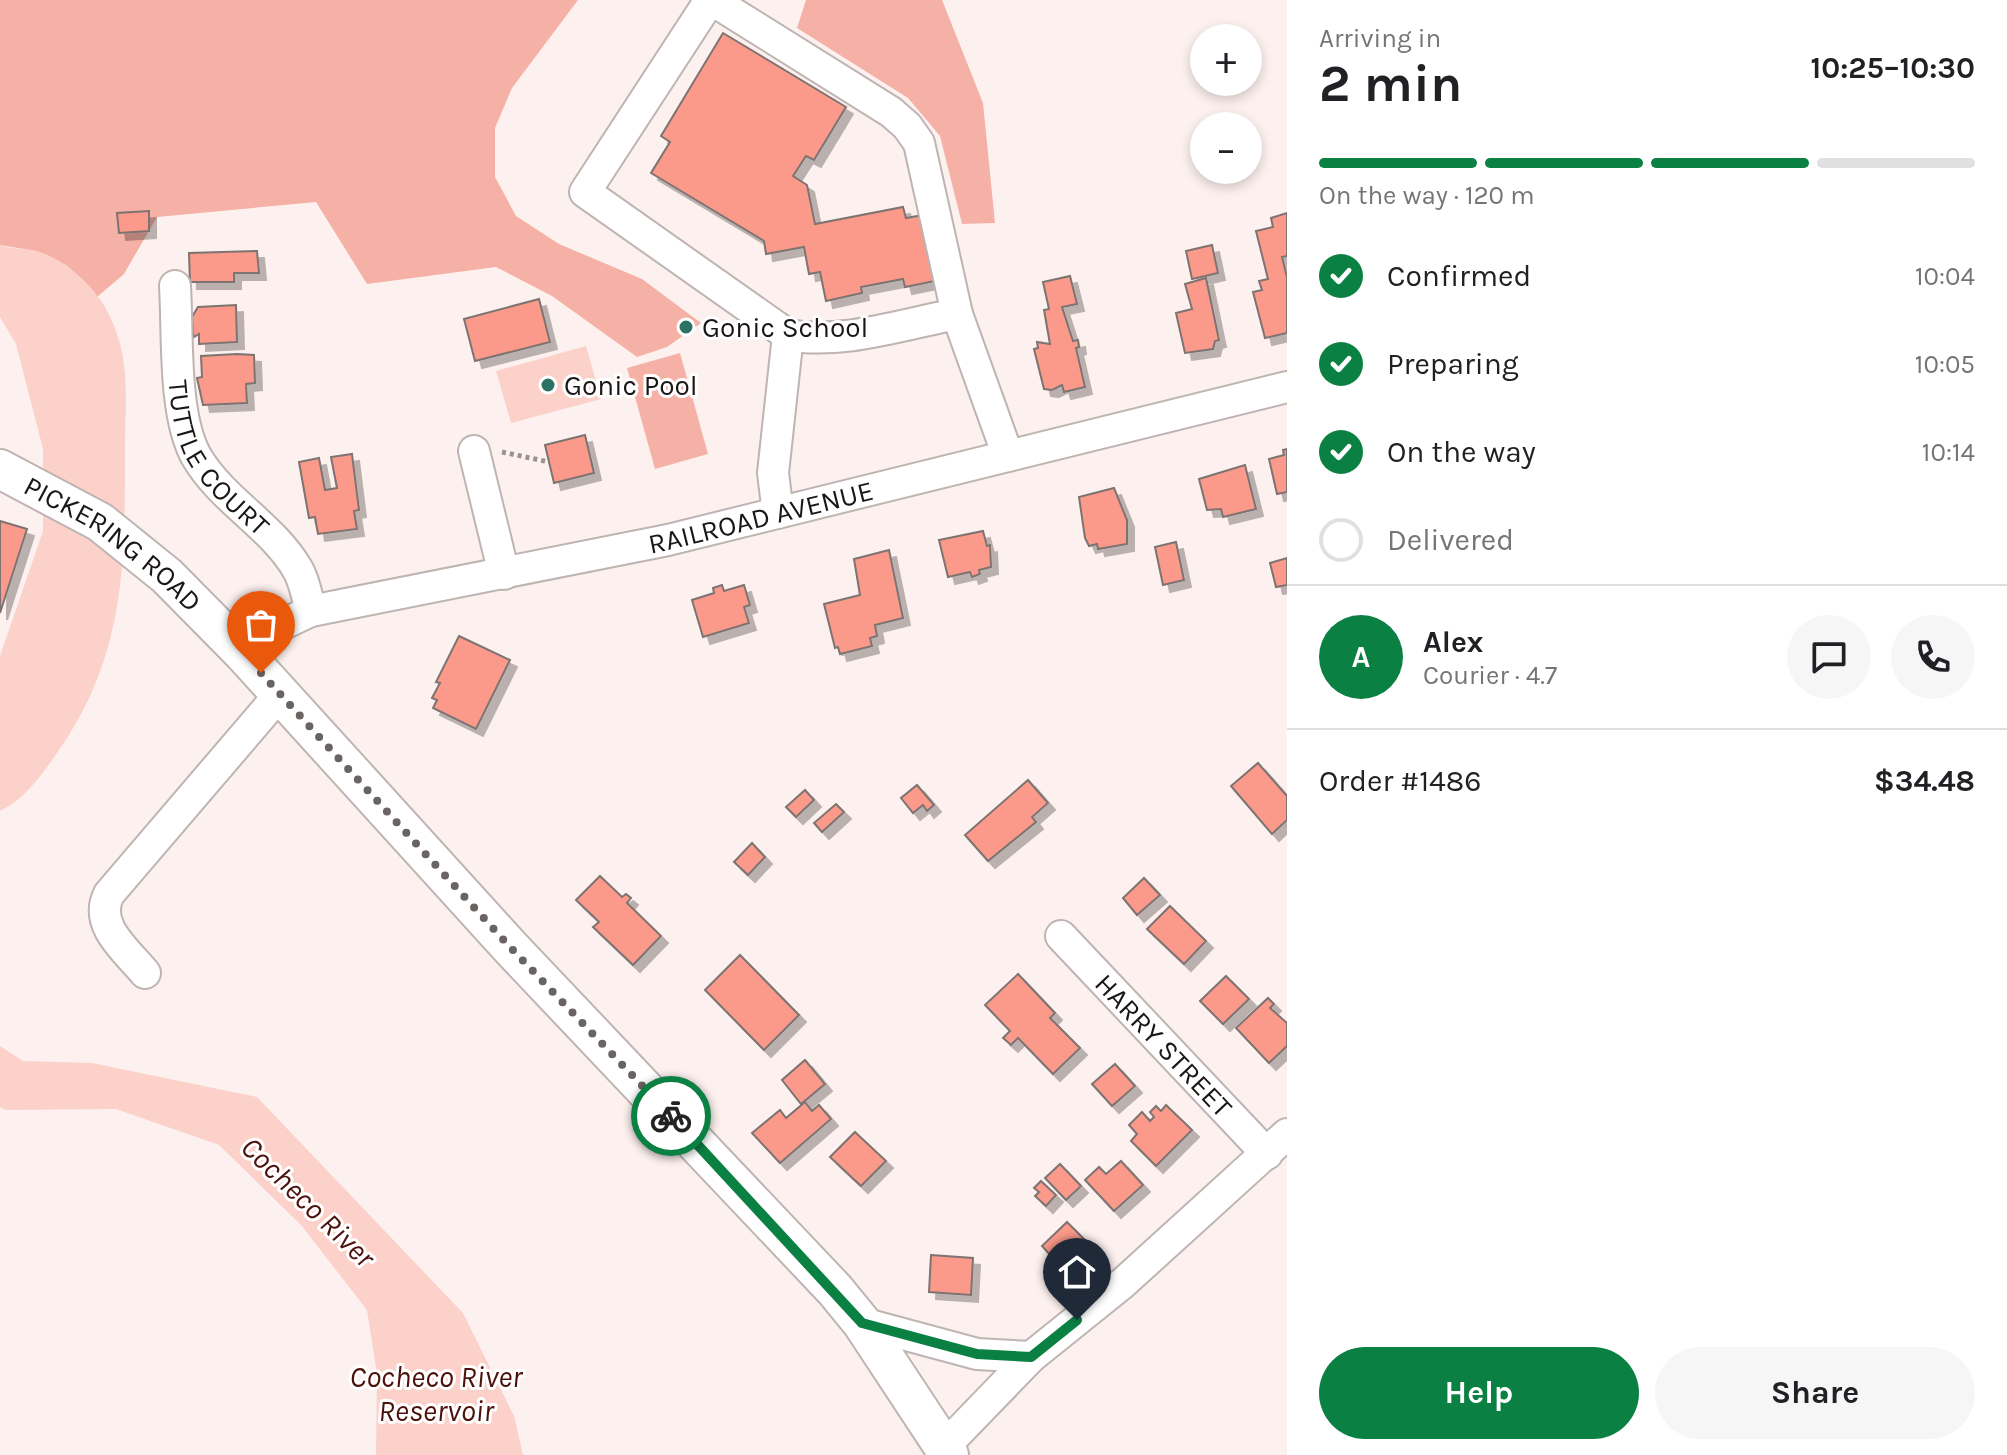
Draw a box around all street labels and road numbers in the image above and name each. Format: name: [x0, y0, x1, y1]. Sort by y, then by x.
street label: TUTTLE COURT: [161, 378, 276, 542]
street label: PICKERING ROAD: [19, 469, 208, 618]
street label: RAILROAD AVENUE: [646, 474, 877, 561]
street label: HARRY STREET: [1088, 967, 1239, 1124]

